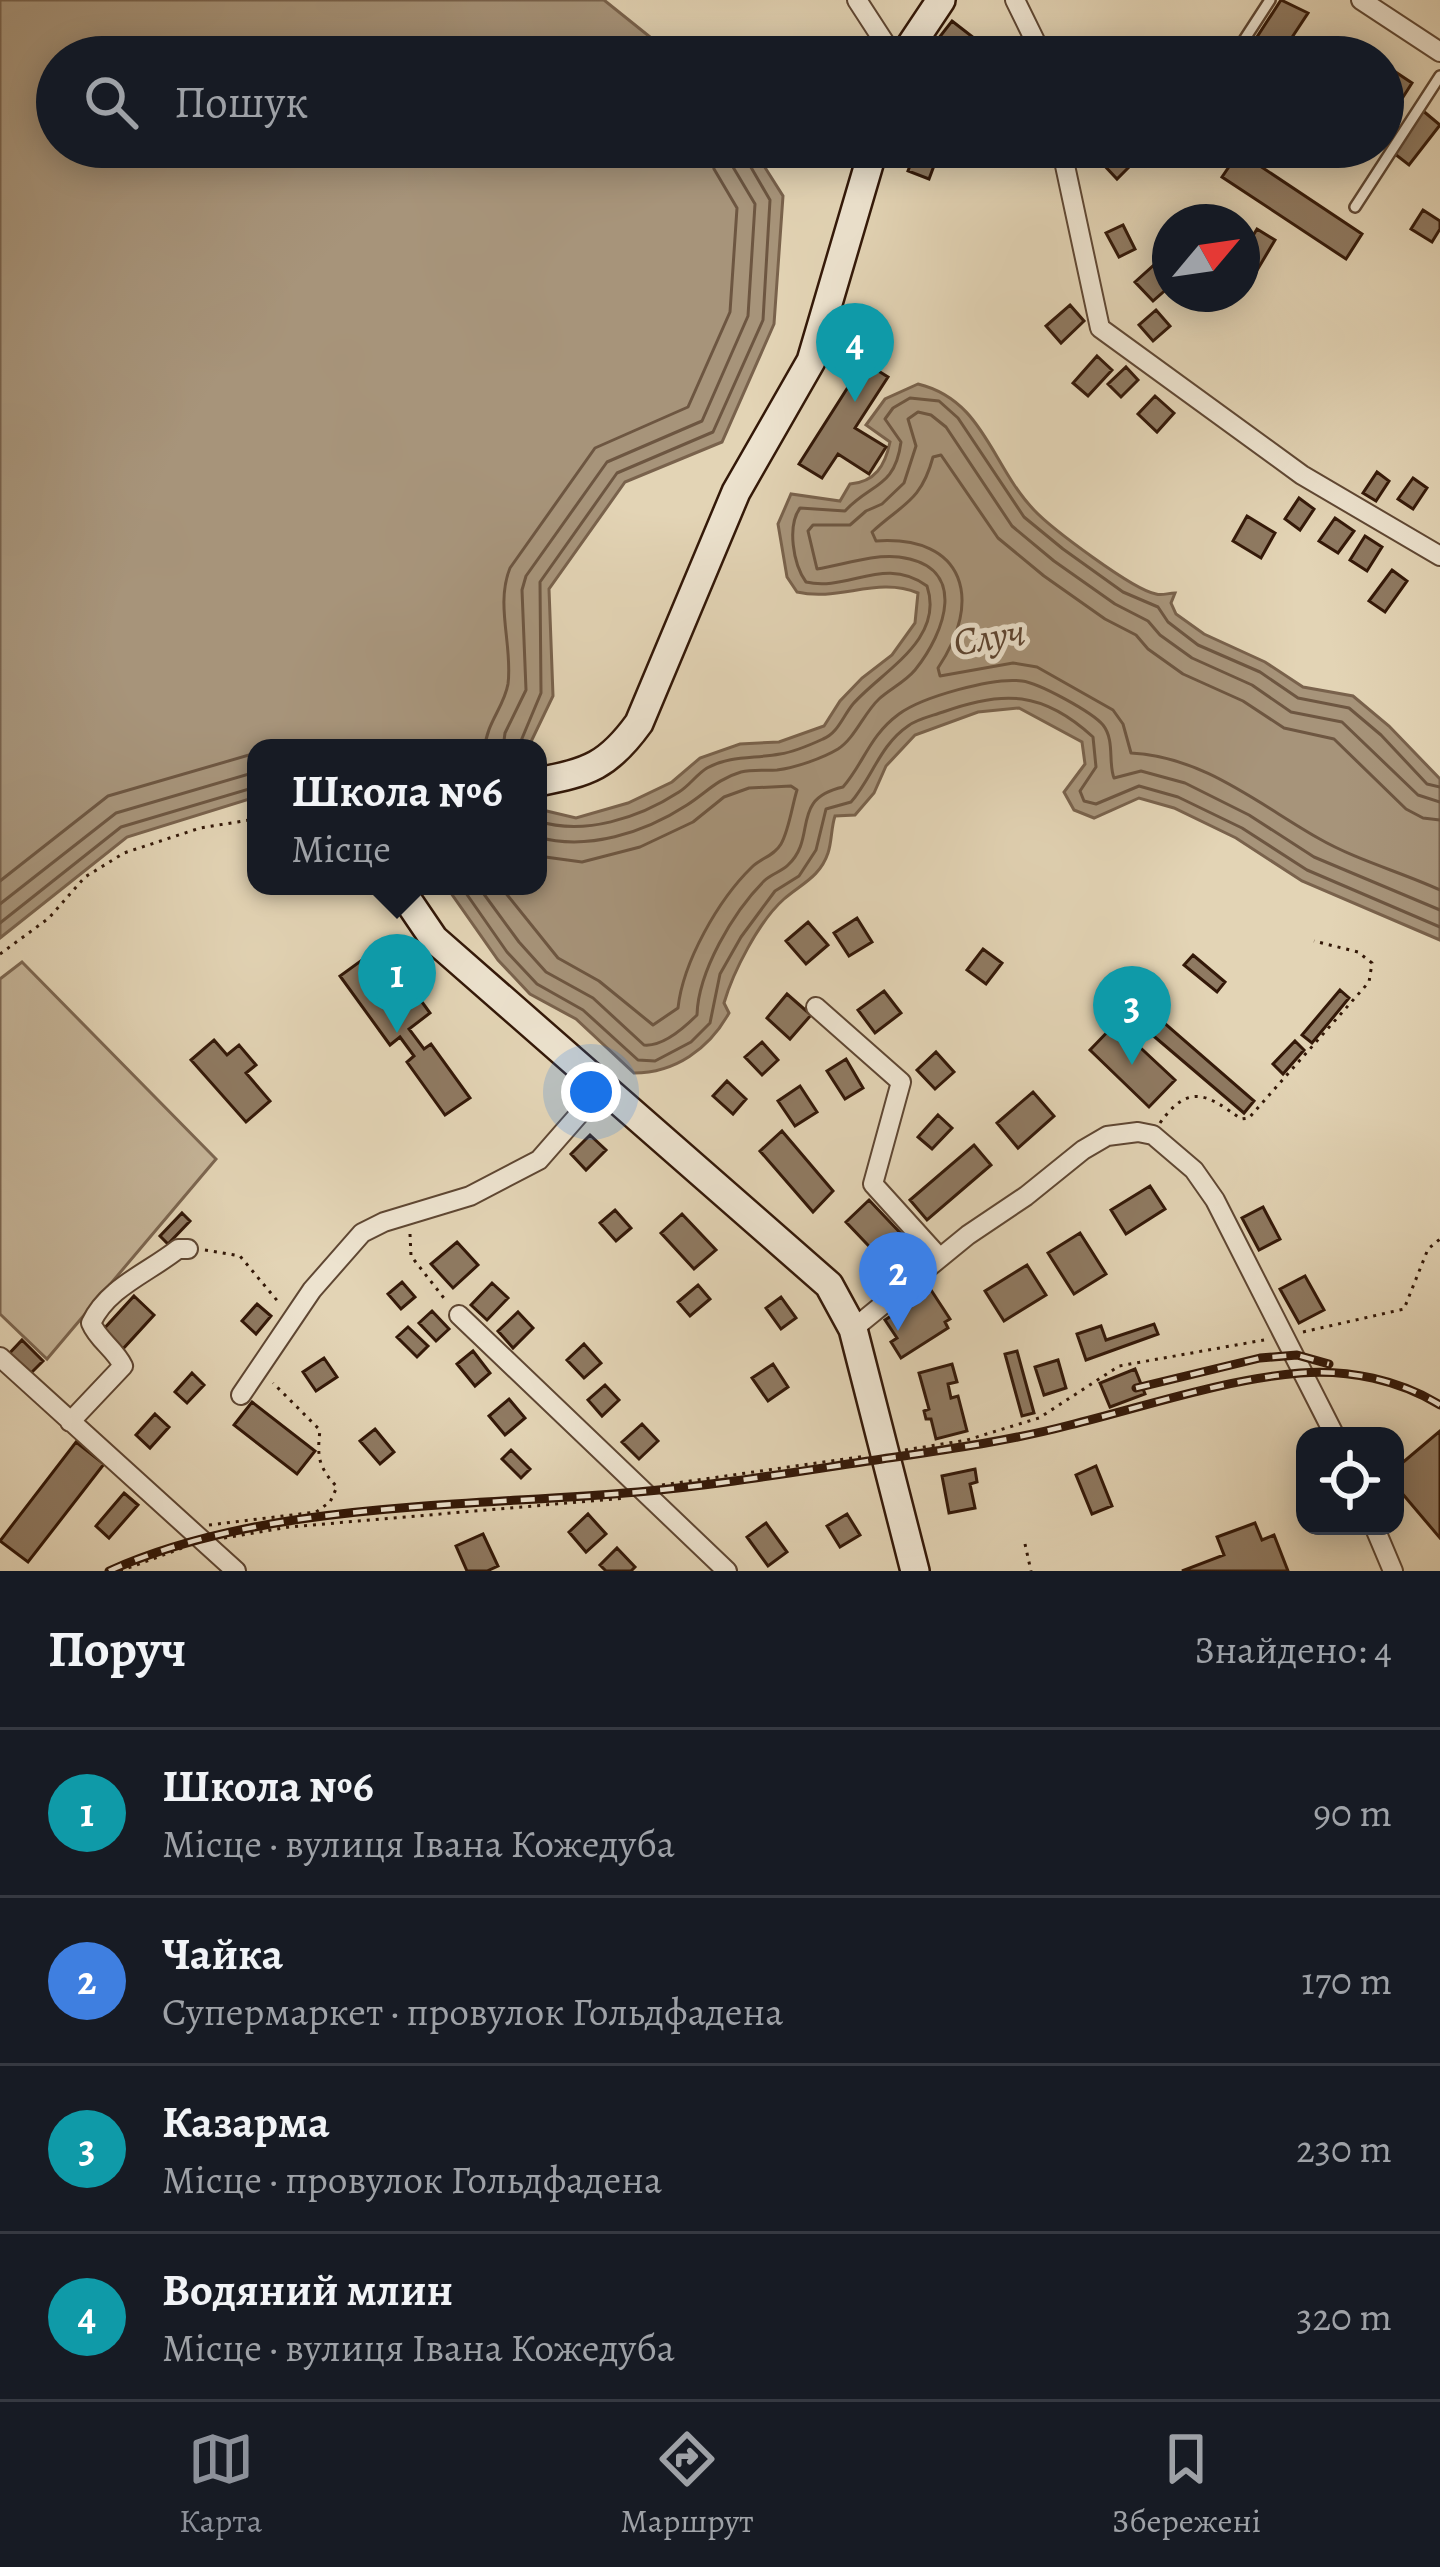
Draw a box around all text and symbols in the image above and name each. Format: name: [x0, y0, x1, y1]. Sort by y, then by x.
search box: [36, 36, 1404, 168]
icon: search: [78, 69, 144, 135]
text: Пошук: [174, 71, 308, 133]
north arrow: [1152, 204, 1260, 312]
pin: 4: [816, 303, 894, 402]
water label: Случ: [949, 605, 1029, 668]
popup: [247, 739, 547, 895]
text: Школа №6: [291, 760, 503, 822]
text: Місце: [291, 822, 391, 875]
pin: 1: [358, 934, 436, 1033]
pin: 3: [1093, 966, 1171, 1065]
your location: [561, 1062, 621, 1122]
pin: 2: [859, 1232, 937, 1331]
map controls: [1296, 1427, 1404, 1535]
button: locate: [1296, 1427, 1404, 1535]
text: Поруч: [48, 1614, 186, 1684]
text: Знайдено: 4: [1194, 1623, 1392, 1676]
text: Школа №6: [162, 1755, 374, 1817]
text: 1: [80, 1786, 94, 1839]
text: 90 m: [1313, 1786, 1392, 1839]
text: Місце · вулиця Івана Кожедуба: [162, 1817, 675, 1870]
text: Чайка: [162, 1923, 283, 1985]
text: 2: [78, 1954, 96, 2007]
text: 170 m: [1301, 1954, 1392, 2007]
text: Супермаркет · провулок Гольдфадена: [162, 1985, 783, 2038]
text: Казарма: [162, 2091, 330, 2153]
text: 3: [79, 2122, 95, 2175]
text: 230 m: [1296, 2122, 1392, 2175]
text: Місце · провулок Гольдфадена: [162, 2153, 662, 2206]
text: Водяний млин: [162, 2259, 453, 2321]
text: 4: [78, 2290, 96, 2343]
text: 320 m: [1296, 2290, 1392, 2343]
text: Місце · вулиця Івана Кожедуба: [162, 2321, 675, 2374]
tab: Карта: [179, 2426, 262, 2543]
tab: Маршрут: [620, 2426, 754, 2543]
tab: Збережені: [1112, 2426, 1261, 2543]

